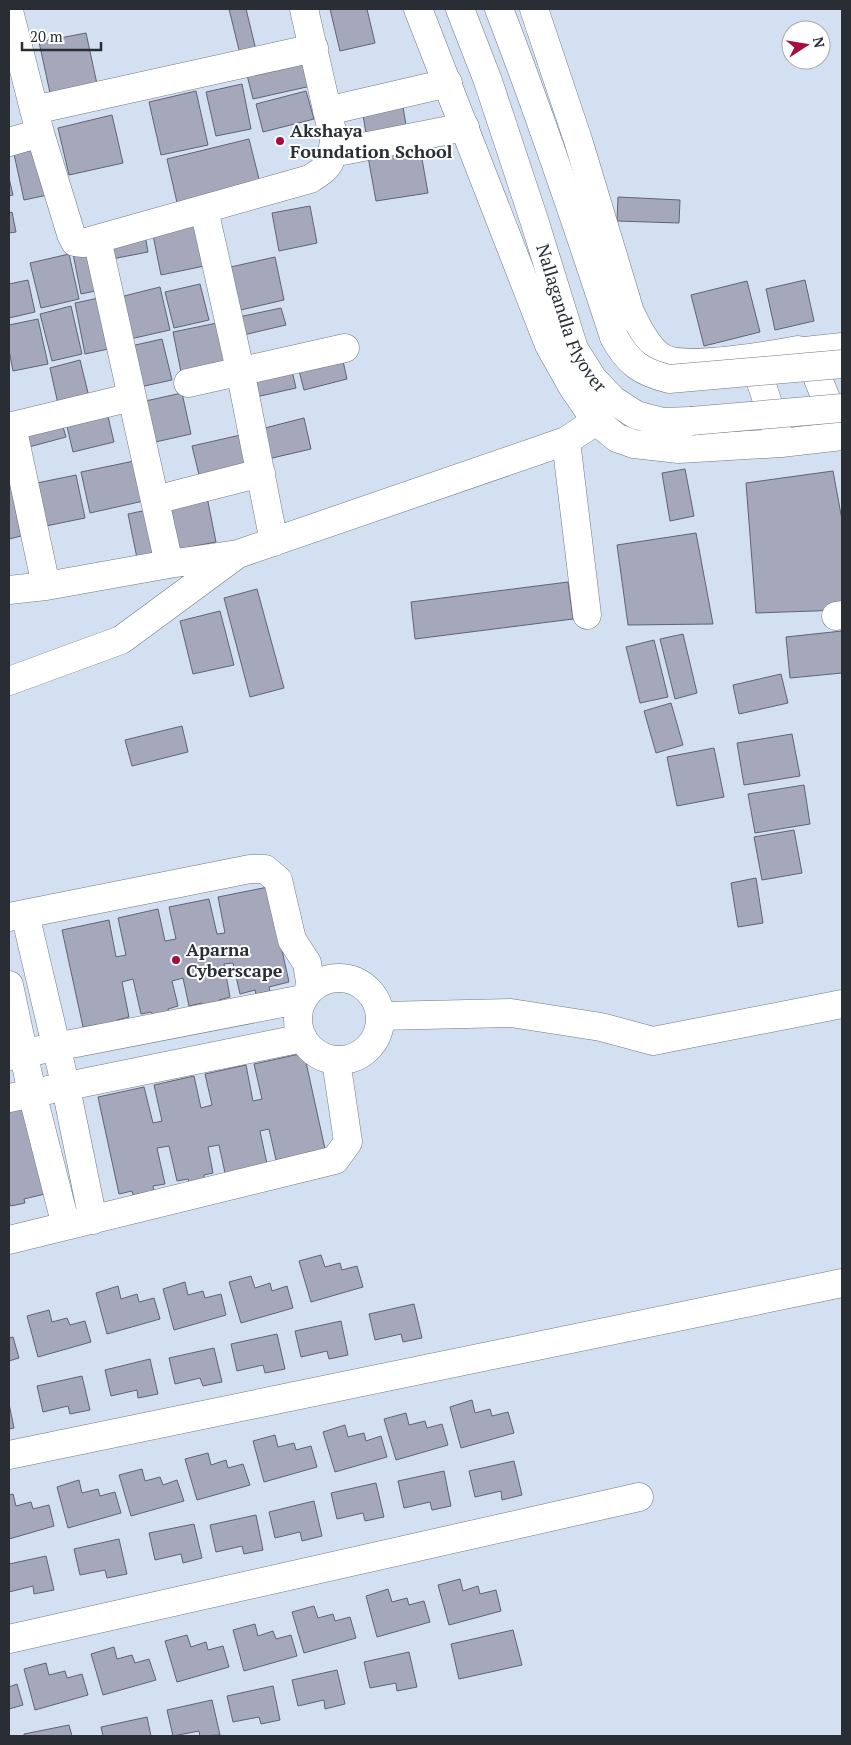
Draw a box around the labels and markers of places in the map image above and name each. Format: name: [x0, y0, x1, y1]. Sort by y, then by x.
place label: Akshaya Foundation School: [290, 118, 453, 163]
marker: Akshaya Foundation School: [274, 135, 286, 147]
place label: Aparna Cyberscape: [186, 937, 283, 982]
marker: Aparna Cyberscape: [170, 954, 182, 966]

